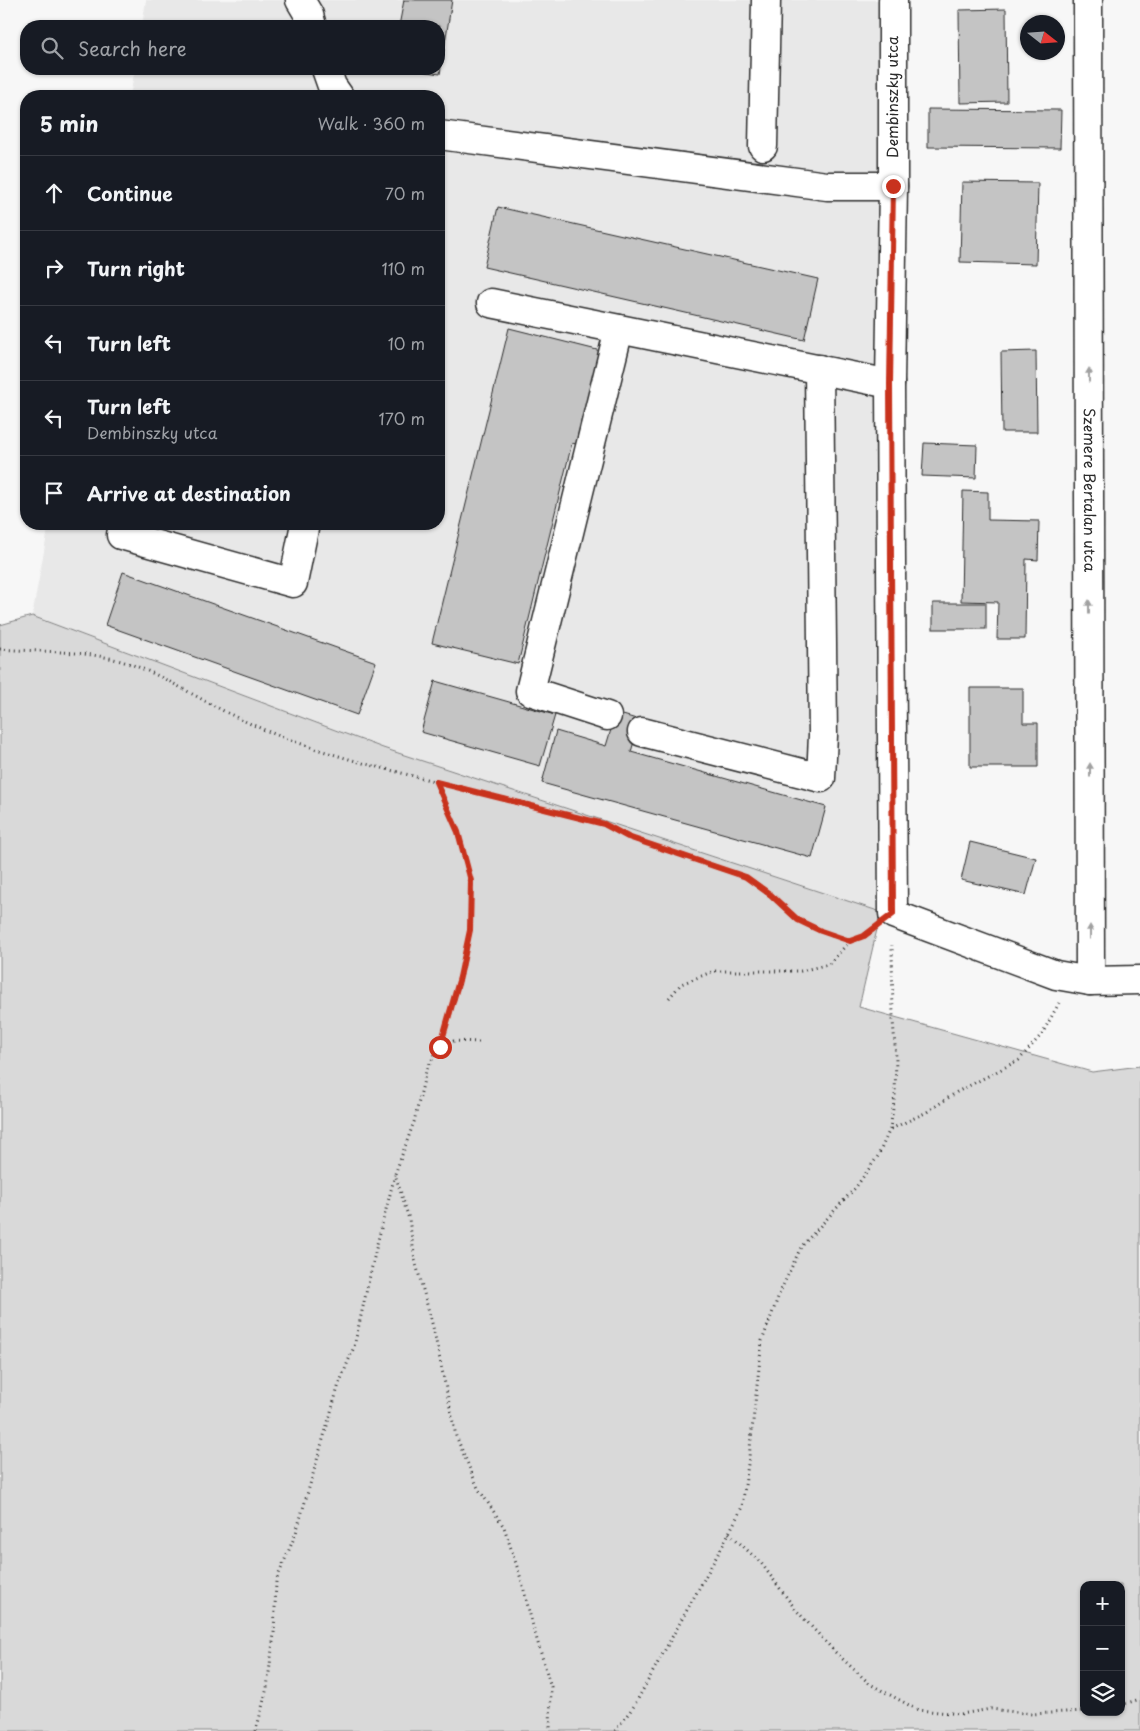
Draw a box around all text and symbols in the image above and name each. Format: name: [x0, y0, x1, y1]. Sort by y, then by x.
north arrow: [1020, 15, 1065, 60]
search box: [20, 20, 445, 75]
icon: search: [38, 34, 66, 62]
text: Search here: [78, 34, 187, 62]
street label: Dembinszky utca: [880, 36, 903, 158]
text: 5 min: [40, 107, 98, 139]
text: Walk · 360 m: [318, 111, 425, 135]
route end: [882, 175, 905, 198]
icon: ahead: [40, 179, 68, 207]
text: Continue: [87, 179, 173, 207]
text: 70 m: [385, 181, 425, 205]
icon: right: [40, 254, 68, 282]
text: Turn right: [87, 254, 185, 282]
text: 110 m: [382, 256, 425, 280]
icon: left: [40, 329, 68, 357]
text: Turn left: [87, 329, 171, 357]
text: 10 m: [388, 331, 425, 355]
one-way arrow: [1085, 366, 1093, 382]
text: Turn left: [87, 392, 171, 420]
icon: left: [40, 404, 68, 432]
text: 170 m: [379, 406, 425, 430]
street label: Szemere Bertalan utca: [1079, 408, 1102, 573]
text: Dembinszky utca: [87, 420, 217, 444]
icon: arrive: [40, 479, 68, 507]
text: Arrive at destination: [87, 479, 291, 507]
one-way arrow: [1085, 599, 1093, 615]
one-way arrow: [1086, 761, 1094, 777]
one-way arrow: [1086, 924, 1094, 940]
route start: [429, 1036, 452, 1059]
map controls: [1080, 1581, 1125, 1716]
button: +: [1080, 1581, 1125, 1626]
button: −: [1080, 1626, 1125, 1671]
button: layers: [1080, 1671, 1125, 1716]

